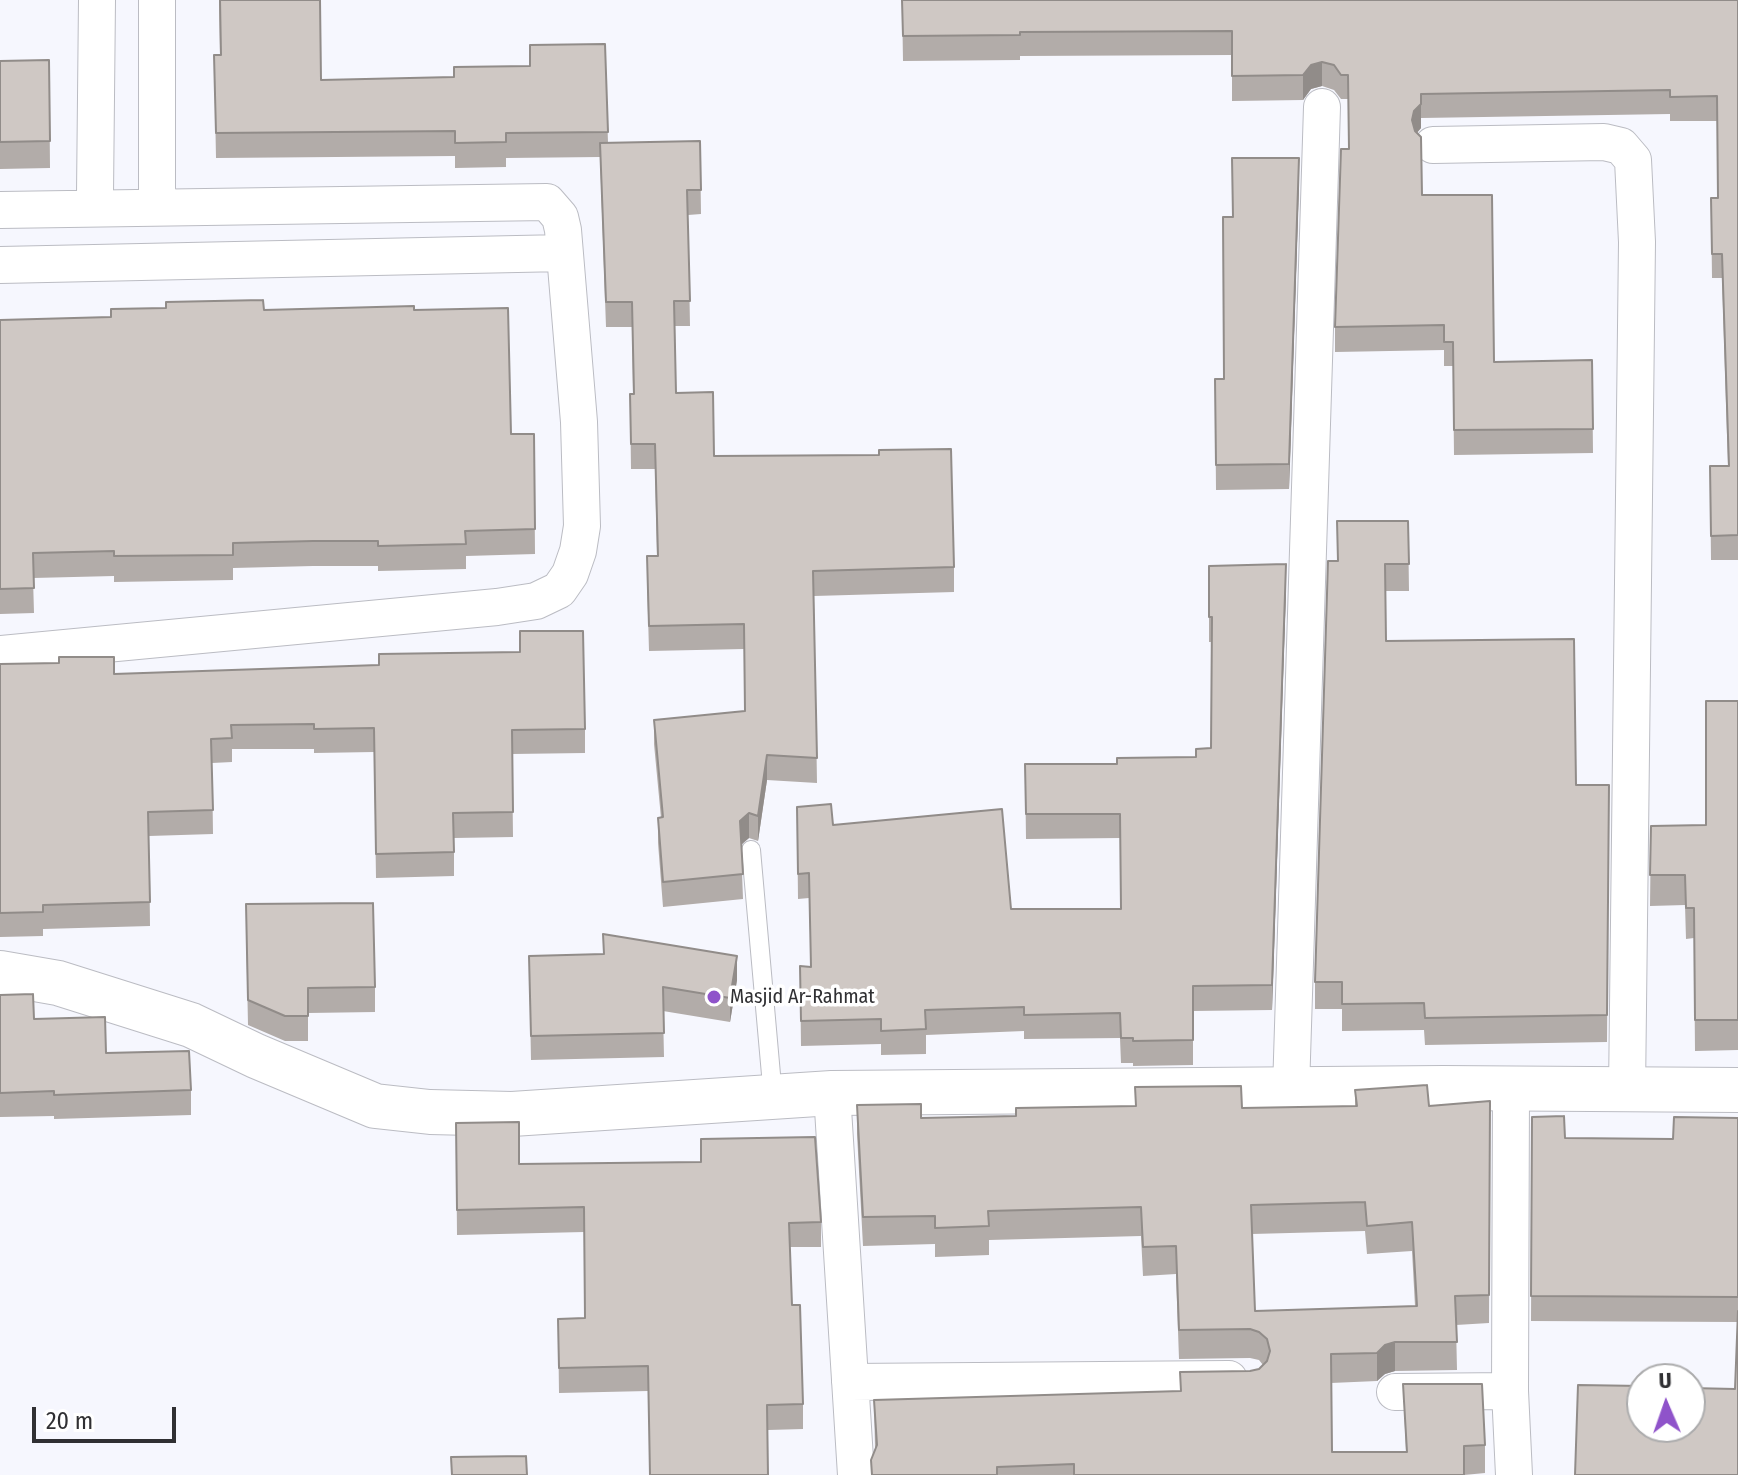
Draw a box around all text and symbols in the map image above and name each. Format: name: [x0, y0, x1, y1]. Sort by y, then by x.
place label: Masjid Ar-Rahmat: [730, 985, 875, 1009]
marker: Masjid Ar-Rahmat: [705, 988, 723, 1006]
north arrow: [1626, 1363, 1706, 1443]
text: U: [1658, 1367, 1672, 1394]
scale bar: [36, 1391, 180, 1441]
text: 20 m: [46, 1407, 93, 1435]

